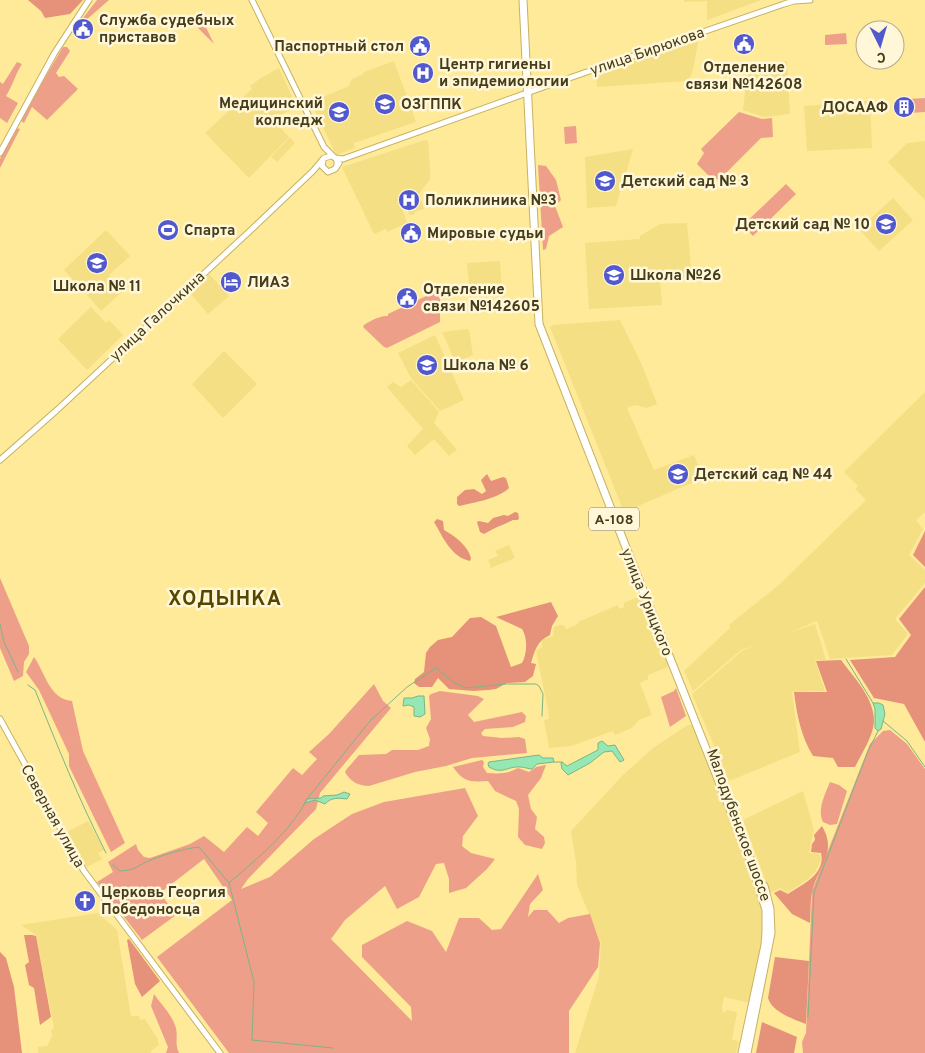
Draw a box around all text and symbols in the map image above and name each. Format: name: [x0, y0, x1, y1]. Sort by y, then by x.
place label: Служба судебных приставов: [99, 12, 235, 48]
public building icon: Служба судебных приставов: [71, 17, 95, 41]
north arrow: [855, 20, 905, 70]
street label: улица Бирюкова: [588, 24, 707, 81]
public building icon: Отделение связи №142608: [732, 32, 756, 56]
public building icon: Паспортный стол: [408, 34, 432, 58]
place label: Паспортный стол: [274, 38, 404, 57]
text: С: [876, 48, 886, 65]
place label: Центр гигиены и эпидемиологии: [439, 56, 569, 92]
place label: Отделение связи №142608: [685, 59, 803, 95]
hospital icon: Центр гигиены и эпидемиологии: [411, 61, 435, 85]
school or university icon: ОЗГППК: [373, 92, 397, 116]
place label: Медицинский колледж: [219, 95, 323, 131]
building icon: ДОСААФ: [892, 95, 916, 119]
place label: ОЗГППК: [401, 96, 462, 115]
place label: ДОСААФ: [822, 99, 888, 118]
school or university icon: Медицинский колледж: [327, 100, 351, 124]
school or university icon: Детский сад № 3: [593, 169, 617, 193]
place label: Детский сад № 3: [621, 173, 749, 192]
hospital icon: Поликлиника №3: [397, 188, 421, 212]
place label: Поликлиника №3: [425, 192, 557, 211]
school or university icon: Детский сад № 10: [874, 212, 898, 236]
place label: Детский сад № 10: [735, 216, 870, 235]
sports icon: Спарта: [156, 218, 180, 242]
public building icon: Мировые судьи: [399, 221, 423, 245]
place label: Спарта: [184, 222, 235, 241]
place label: Мировые судьи: [427, 225, 543, 244]
school or university icon: Школа № 11: [85, 251, 109, 275]
school or university icon: Школа №26: [602, 263, 626, 287]
place label: Школа №26: [630, 267, 721, 286]
street label: улица Галочкина: [107, 268, 210, 366]
hotel icon: ЛИАЗ: [219, 270, 243, 294]
place label: ЛИАЗ: [247, 274, 290, 293]
place label: Школа № 11: [53, 278, 141, 297]
place label: Отделение связи №142605: [423, 281, 540, 317]
public building icon: Отделение связи №142605: [395, 286, 419, 310]
school or university icon: Школа № 6: [415, 353, 439, 377]
place label: Школа № 6: [443, 357, 529, 376]
school or university icon: Детский сад № 44: [666, 462, 690, 486]
place label: Детский сад № 44: [694, 466, 832, 485]
road number: А-108: [589, 508, 639, 530]
street label: улица Урицкого: [615, 546, 676, 659]
district label: ХОДЫНКА: [168, 587, 282, 613]
street label: Малодубенское шоссе: [701, 747, 774, 904]
street label: Северная улица: [15, 762, 88, 872]
place label: Церковь Георгия Победоносца: [101, 884, 226, 920]
church icon: Церковь Георгия Победоносца: [73, 889, 97, 913]

